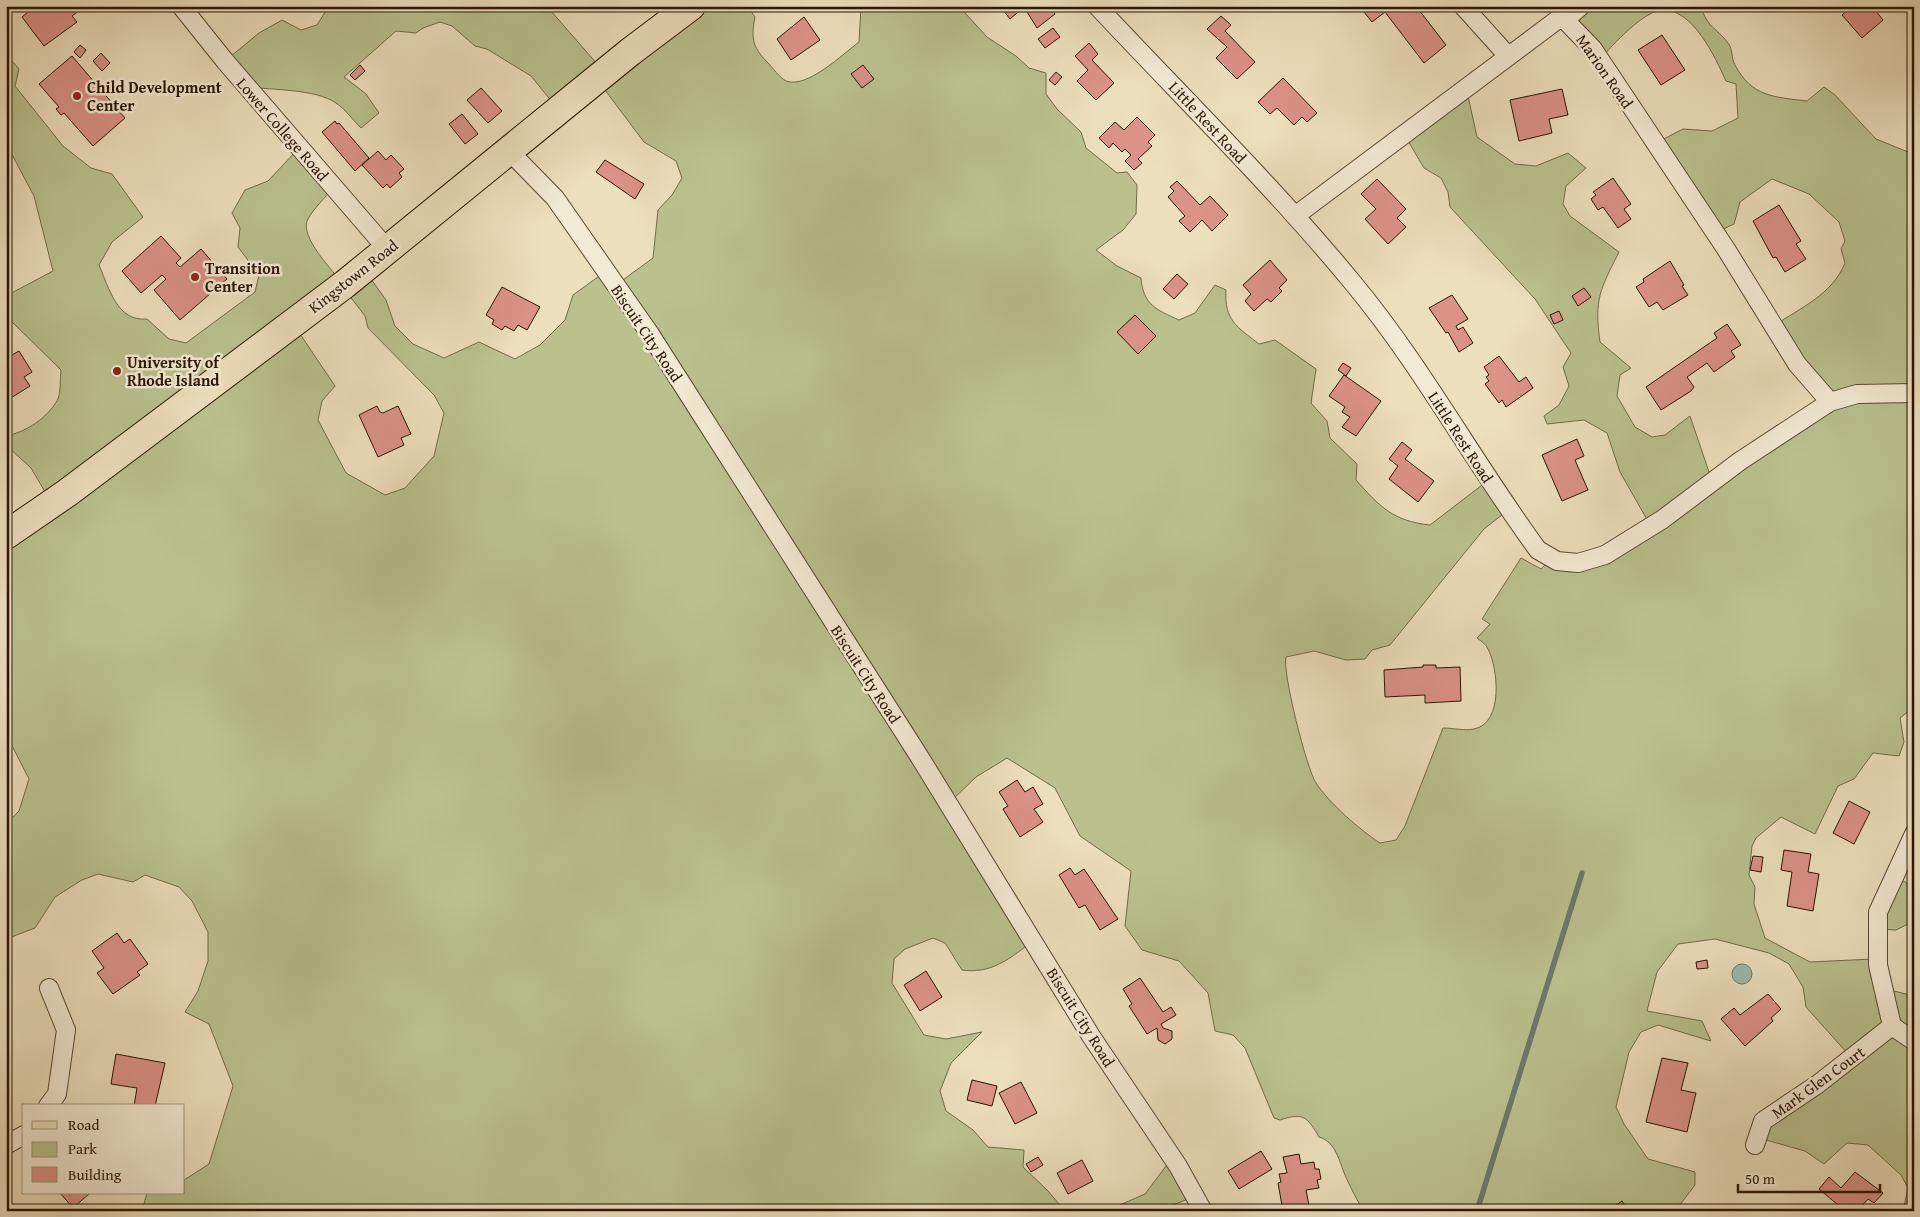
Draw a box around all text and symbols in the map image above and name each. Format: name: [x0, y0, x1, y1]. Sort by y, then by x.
street label: Marion Road: [1571, 29, 1640, 113]
street label: Lower College Road: [231, 72, 335, 186]
place label: Child Development Center: [87, 75, 222, 117]
street label: Little Rest Road: [1163, 75, 1253, 169]
marker: Child Development Center: [71, 90, 83, 102]
street label: Kingstown Road: [303, 233, 403, 319]
place label: Transition Center: [205, 256, 281, 298]
marker: Transition Center: [189, 271, 201, 283]
street label: Biscuit City Road: [605, 279, 689, 387]
place label: University of Rhode Island: [127, 350, 221, 392]
marker: University of Rhode Island: [111, 365, 123, 377]
street label: Little Rest Road: [1422, 387, 1500, 488]
street label: Biscuit City Road: [825, 620, 907, 728]
street label: Biscuit City Road: [1041, 963, 1121, 1072]
street label: Mark Glen Court: [1766, 1040, 1870, 1124]
legend: [22, 1104, 185, 1194]
text: Road: [68, 1114, 99, 1135]
text: Park: [68, 1138, 97, 1159]
scale bar: [1738, 1162, 1880, 1194]
text: Building: [68, 1164, 122, 1185]
text: 50 m: [1745, 1168, 1776, 1189]

